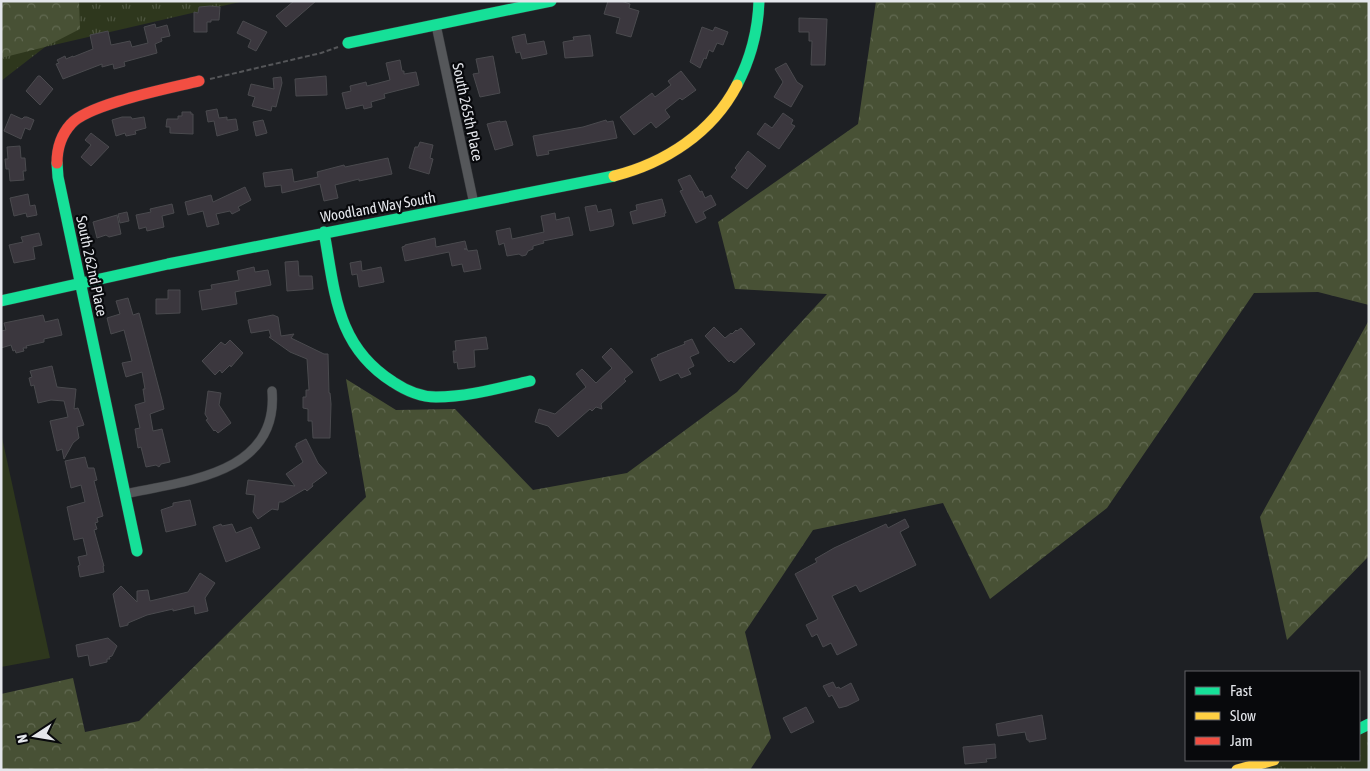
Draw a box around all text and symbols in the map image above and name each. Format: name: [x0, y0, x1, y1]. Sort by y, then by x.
street label: South 265th Place: [449, 61, 487, 163]
street label: Woodland Way South: [319, 188, 437, 226]
street label: South 262nd Place: [73, 214, 111, 318]
legend: [1185, 671, 1360, 761]
text: Fast: [1230, 682, 1252, 699]
text: Slow: [1230, 707, 1256, 724]
north arrow: [10, 711, 60, 761]
text: Jam: [1230, 732, 1253, 749]
text: N: [14, 733, 31, 744]

